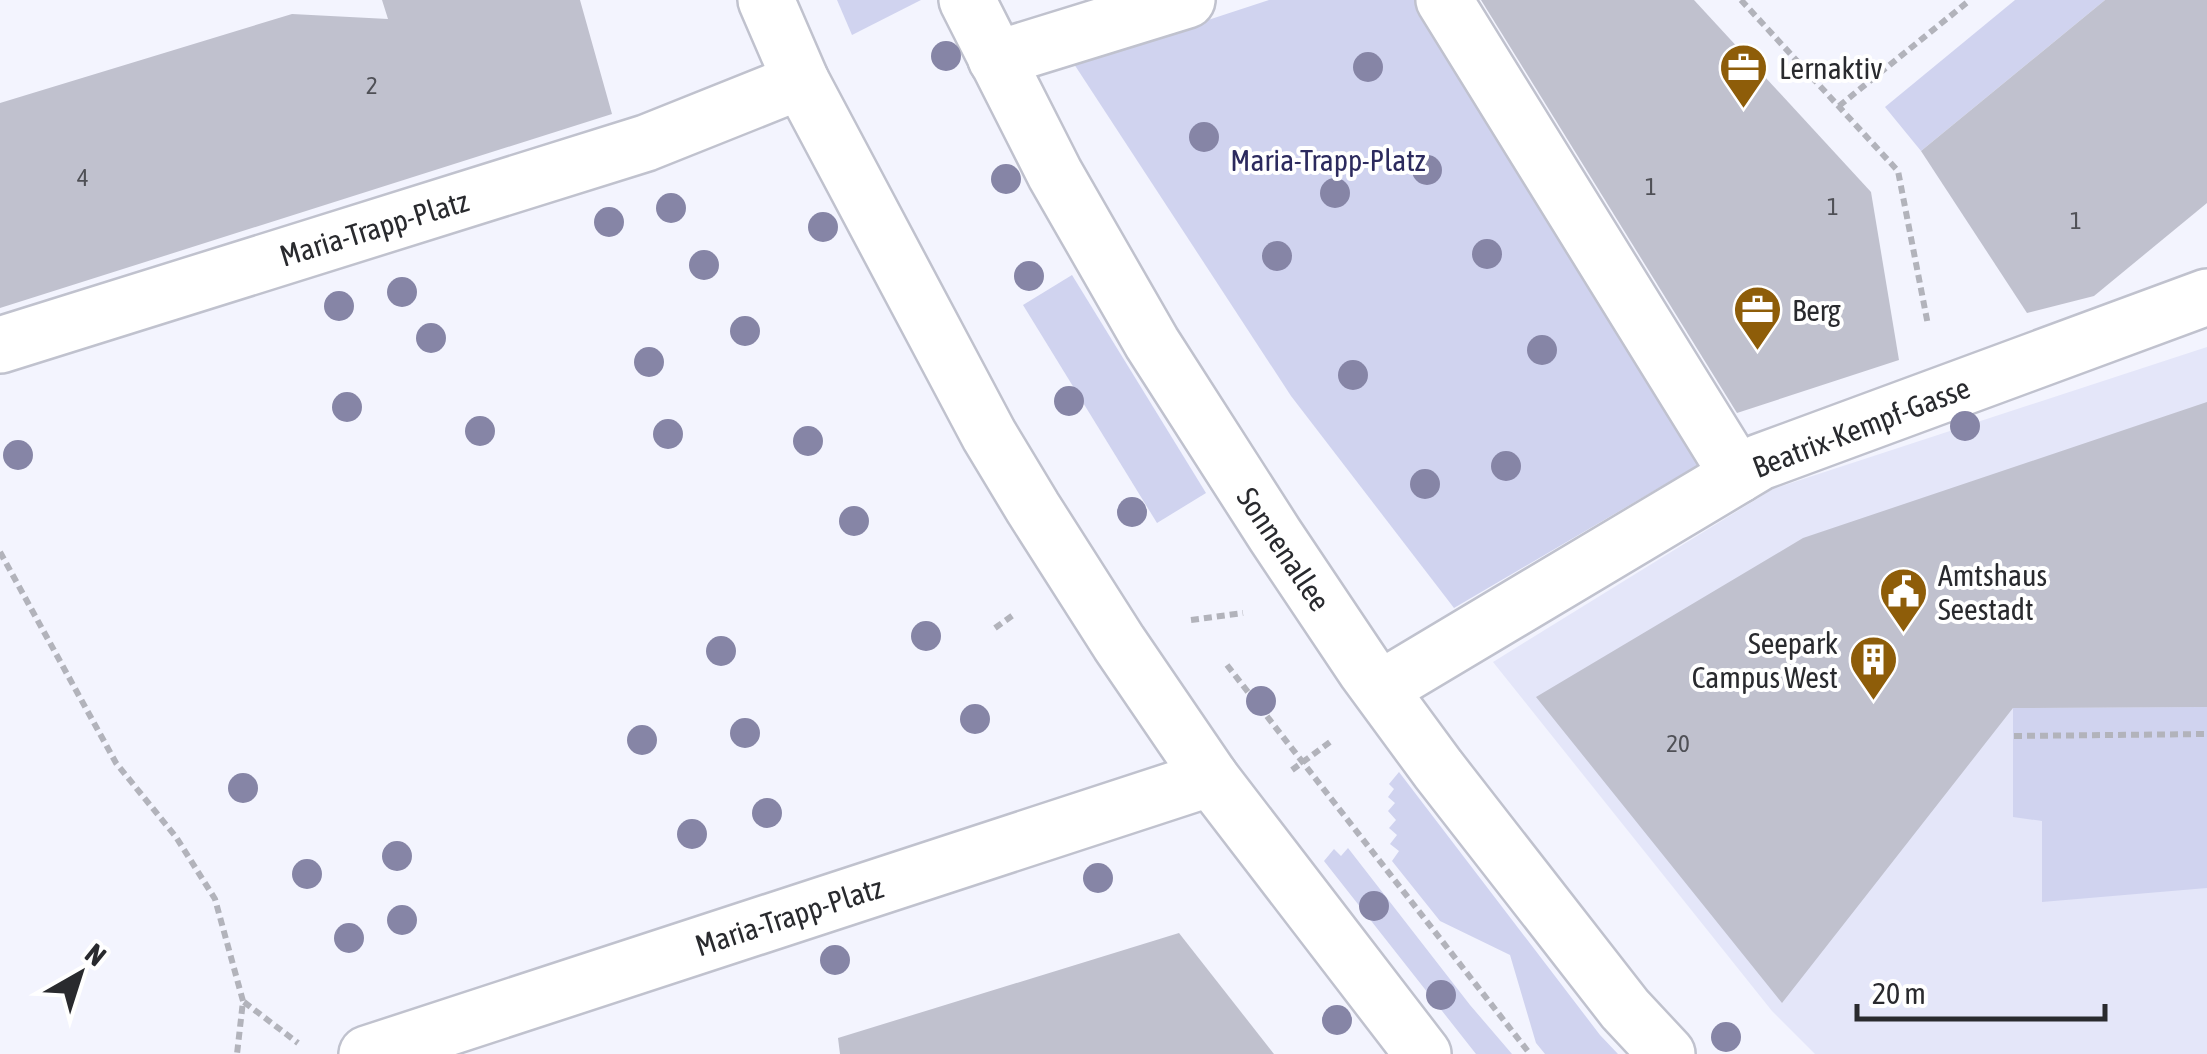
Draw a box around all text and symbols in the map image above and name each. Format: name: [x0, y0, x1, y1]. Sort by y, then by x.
office icon: Lernaktiv: [1718, 42, 1770, 110]
place label: Lernaktiv: [1779, 51, 1883, 85]
house number: 2: [366, 71, 378, 99]
park label: Maria-Trapp-Platz: [1230, 143, 1426, 177]
house number: 4: [77, 163, 89, 191]
house number: 1: [1645, 172, 1657, 200]
street label: Maria-Trapp-Platz: [276, 183, 473, 273]
house number: 1: [1827, 192, 1839, 220]
house number: 1: [2070, 206, 2082, 234]
office icon: Berg: [1731, 284, 1783, 352]
place label: Berg: [1792, 293, 1841, 327]
street label: Beatrix-Kempf-Gasse: [1748, 370, 1974, 484]
street label: Sonnenallee: [1231, 481, 1337, 617]
place label: Amtshaus Seestadt: [1938, 558, 2047, 626]
public building icon: Amtshaus Seestadt: [1877, 566, 1929, 634]
place label: Seepark Campus West: [1692, 626, 1838, 694]
building icon: Seepark Campus West: [1847, 634, 1899, 702]
house number: 20: [1666, 729, 1690, 757]
street label: Maria-Trapp-Platz: [691, 870, 887, 962]
north arrow: [30, 924, 130, 1024]
text: N: [79, 937, 112, 972]
scale bar: [1857, 959, 2104, 1021]
text: 20 m: [1872, 976, 1926, 1010]

